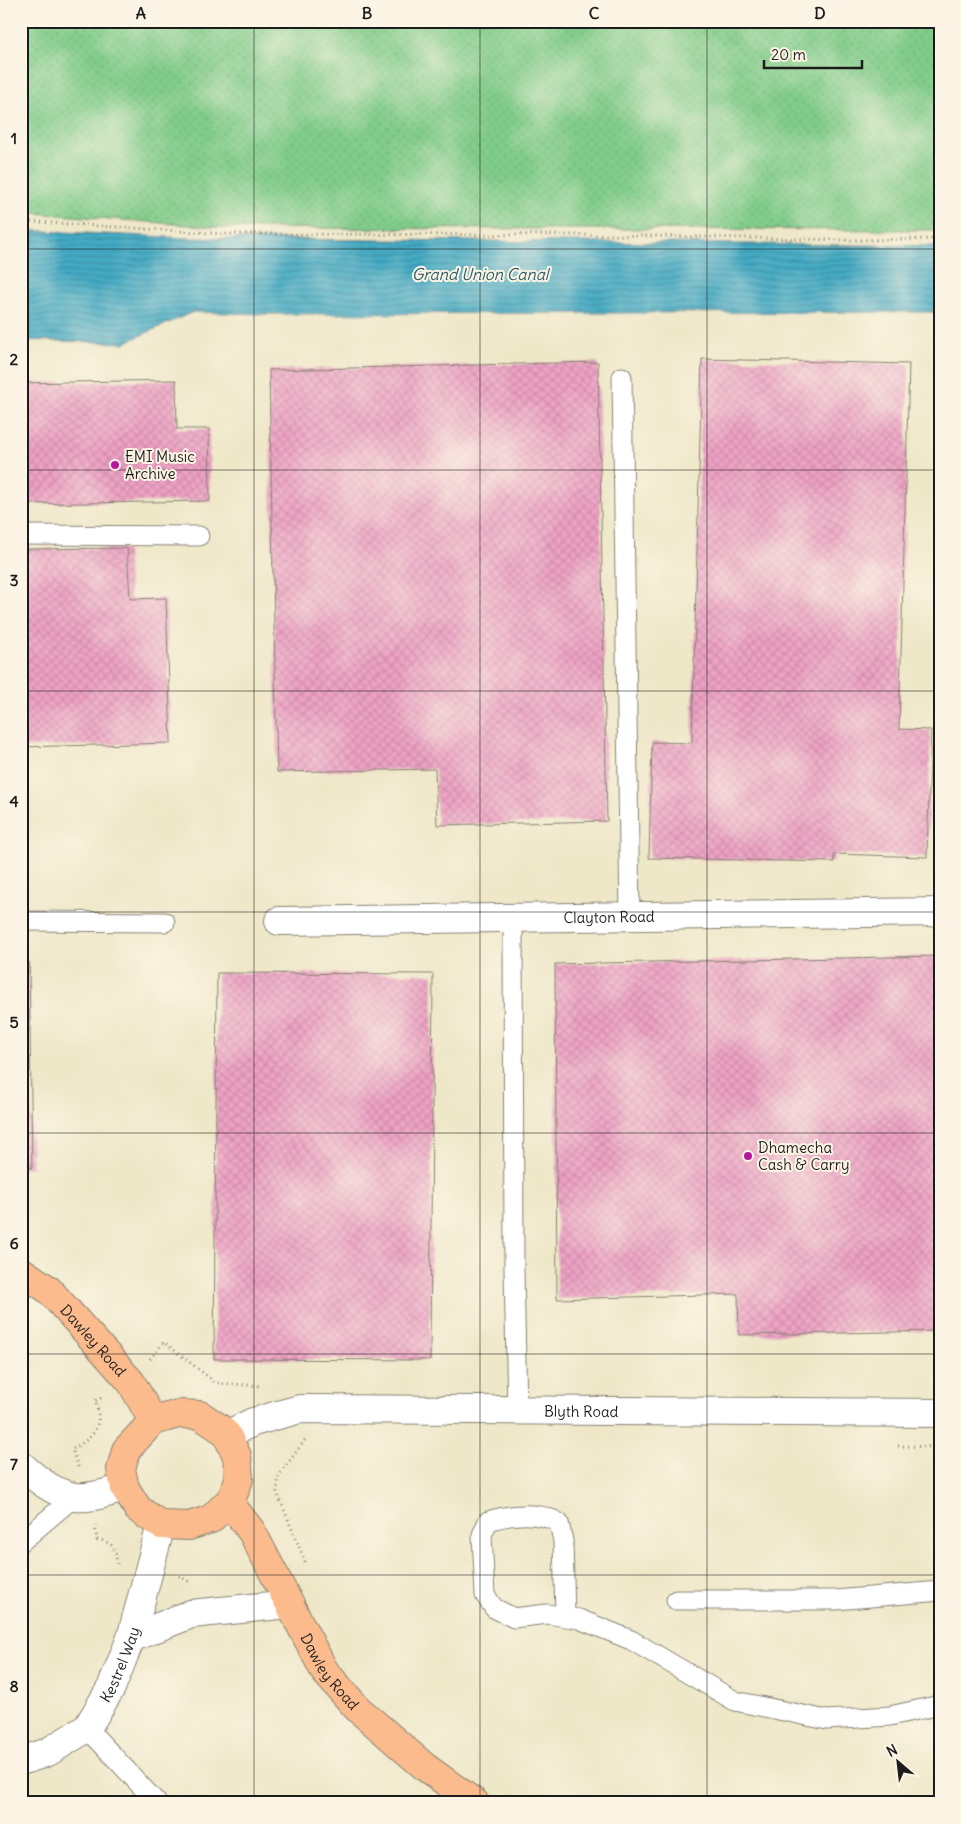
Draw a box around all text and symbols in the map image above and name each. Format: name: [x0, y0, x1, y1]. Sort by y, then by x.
text: A: [136, 3, 146, 23]
text: B: [362, 3, 373, 23]
text: C: [589, 3, 600, 23]
text: D: [814, 3, 826, 23]
scale bar: [764, 38, 861, 70]
text: 20 m: [771, 45, 806, 64]
text: 1: [11, 128, 17, 148]
water label: Grand Union Canal: [412, 264, 551, 284]
text: 2: [10, 349, 19, 369]
place label: EMI Music Archive: [125, 447, 195, 483]
marker: EMI Music Archive: [109, 459, 121, 471]
text: 3: [9, 570, 19, 590]
text: 4: [9, 791, 19, 811]
street label: Clayton Road: [563, 906, 655, 927]
text: 5: [9, 1012, 19, 1032]
place label: Dhamecha Cash & Carry: [758, 1138, 850, 1174]
marker: Dhamecha Cash & Carry: [742, 1150, 754, 1162]
text: 6: [9, 1233, 19, 1253]
street label: Dawley Road: [57, 1300, 131, 1380]
street label: Blyth Road: [544, 1401, 619, 1420]
text: 7: [10, 1454, 18, 1474]
street label: Kestrel Way: [95, 1625, 143, 1706]
street label: Dawley Road: [297, 1630, 364, 1714]
text: 8: [9, 1676, 19, 1696]
north arrow: [874, 1736, 924, 1786]
text: N: [883, 1740, 900, 1761]

